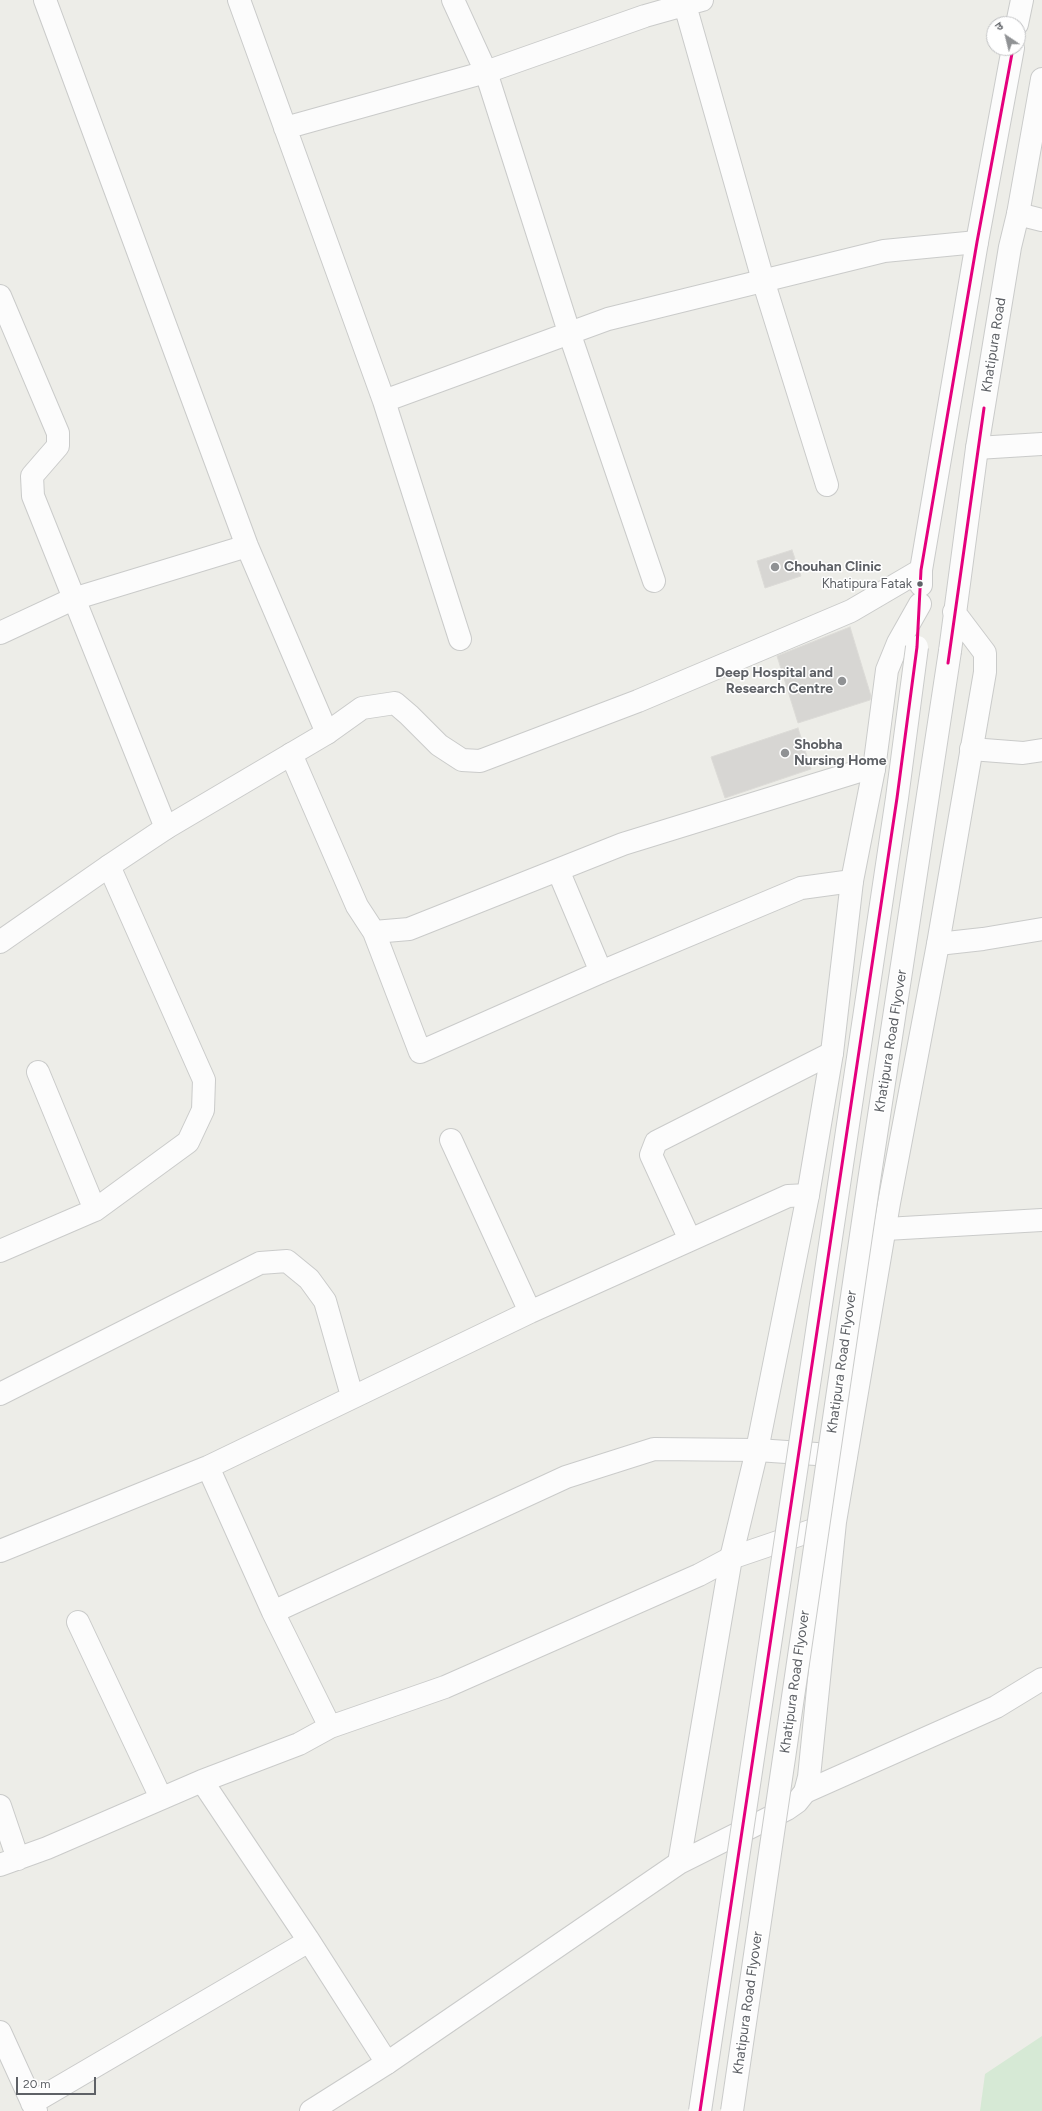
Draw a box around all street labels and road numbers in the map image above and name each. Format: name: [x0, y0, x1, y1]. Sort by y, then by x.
street label: Khatipura Road: [978, 296, 1010, 394]
street label: Khatipura Road Flyover: [871, 968, 911, 1114]
street label: Khatipura Road Flyover: [824, 1289, 860, 1435]
street label: Khatipura Road Flyover: [777, 1609, 813, 1755]
street label: Khatipura Road Flyover: [730, 1930, 766, 2076]

